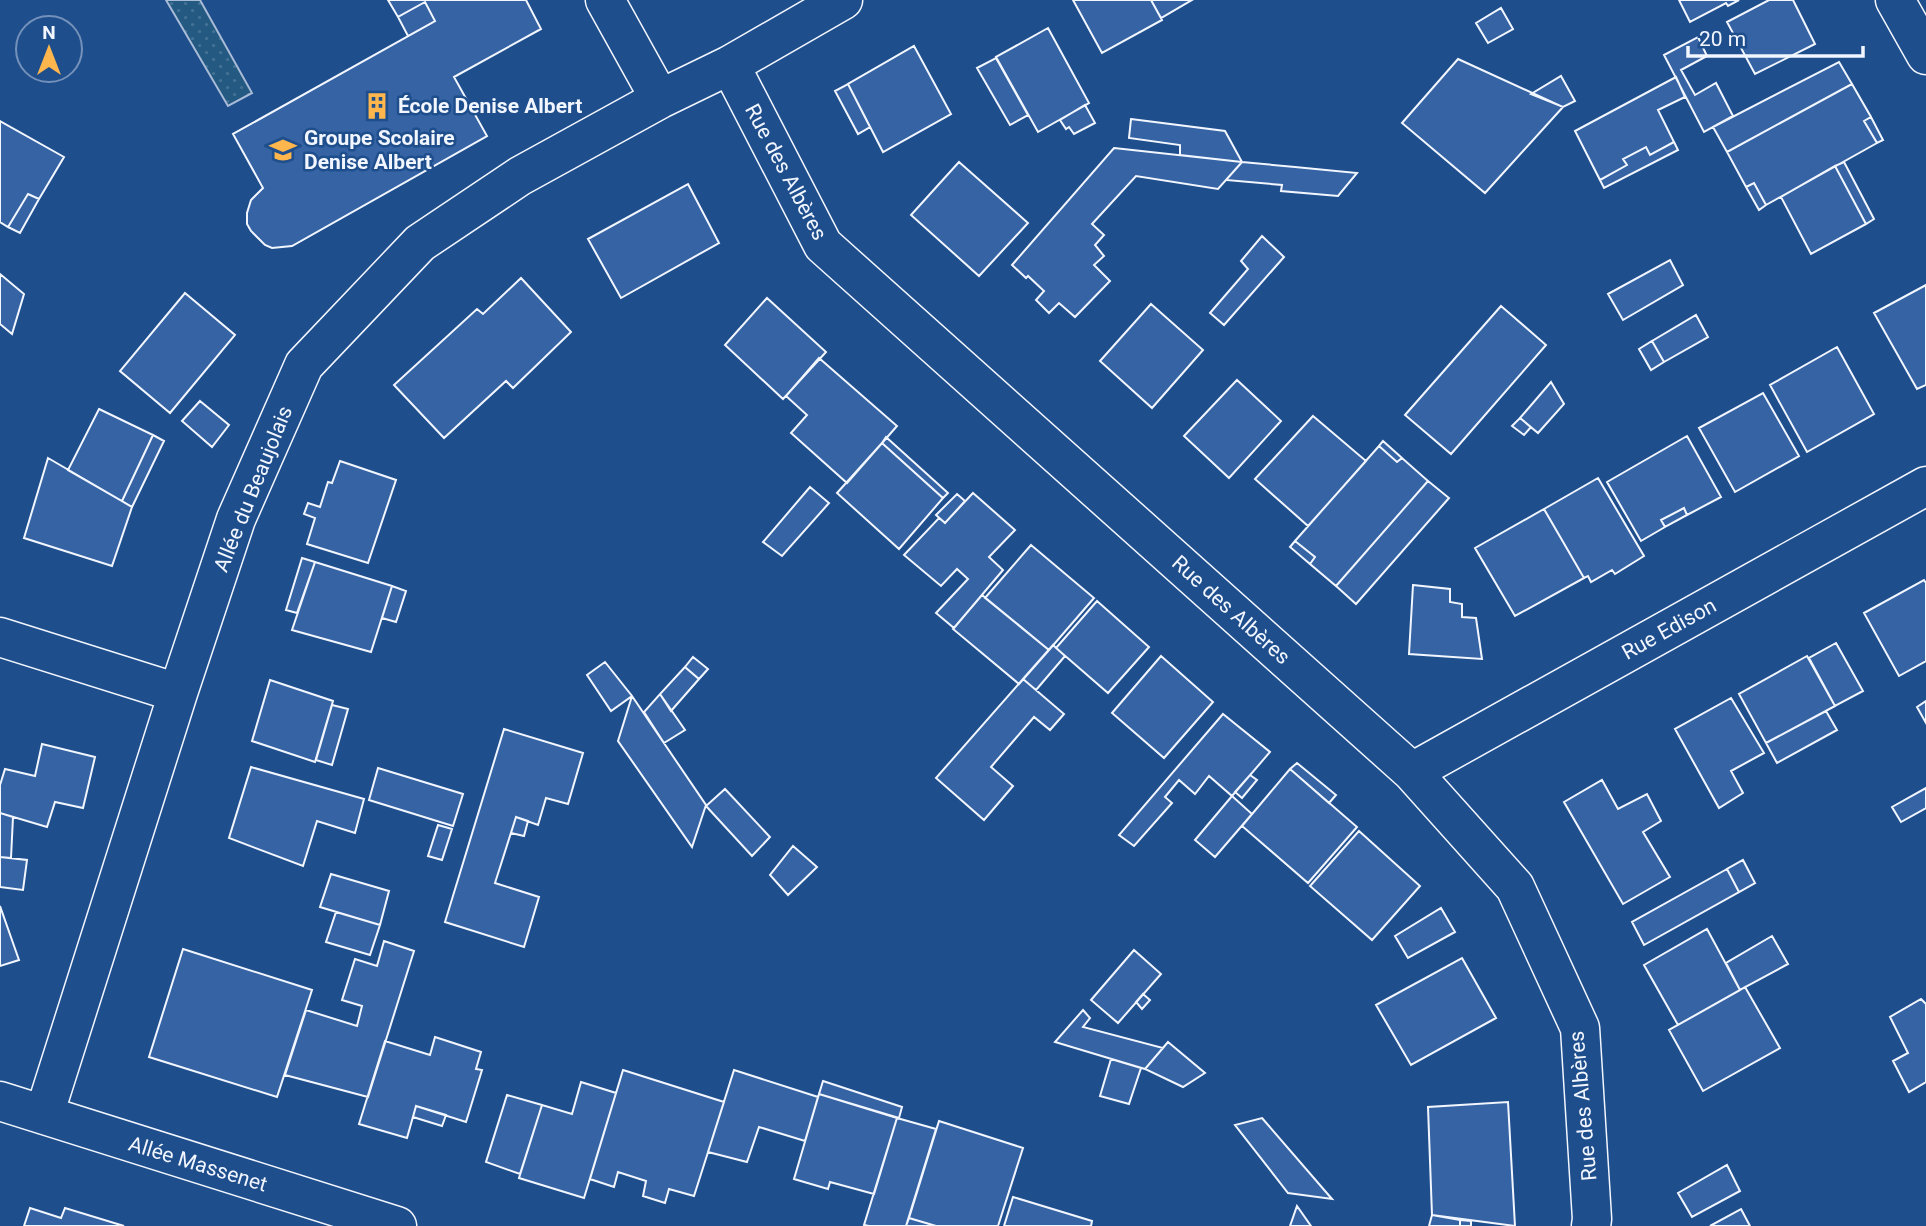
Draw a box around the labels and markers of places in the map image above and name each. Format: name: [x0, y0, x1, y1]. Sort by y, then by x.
building icon: École Denise Albert: [362, 91, 392, 121]
place label: École Denise Albert: [398, 94, 582, 118]
place label: Groupe Scolaire Denise Albert: [304, 126, 455, 174]
school or university icon: Groupe Scolaire Denise Albert: [268, 135, 298, 165]

